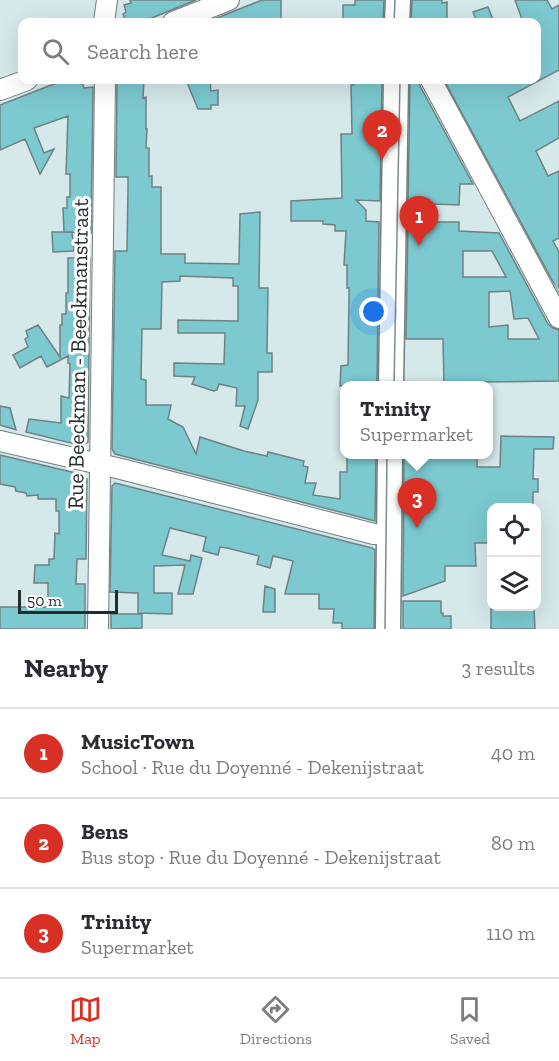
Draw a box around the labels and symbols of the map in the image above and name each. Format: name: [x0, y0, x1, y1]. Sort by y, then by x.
pin: 2: [362, 110, 401, 160]
pin: 1: [400, 196, 438, 246]
street label: Rue Beeckman - Beeckmanstraat: [62, 197, 94, 510]
your location: [359, 297, 388, 326]
pin: 3: [398, 478, 436, 528]
scale bar: [18, 587, 118, 614]

